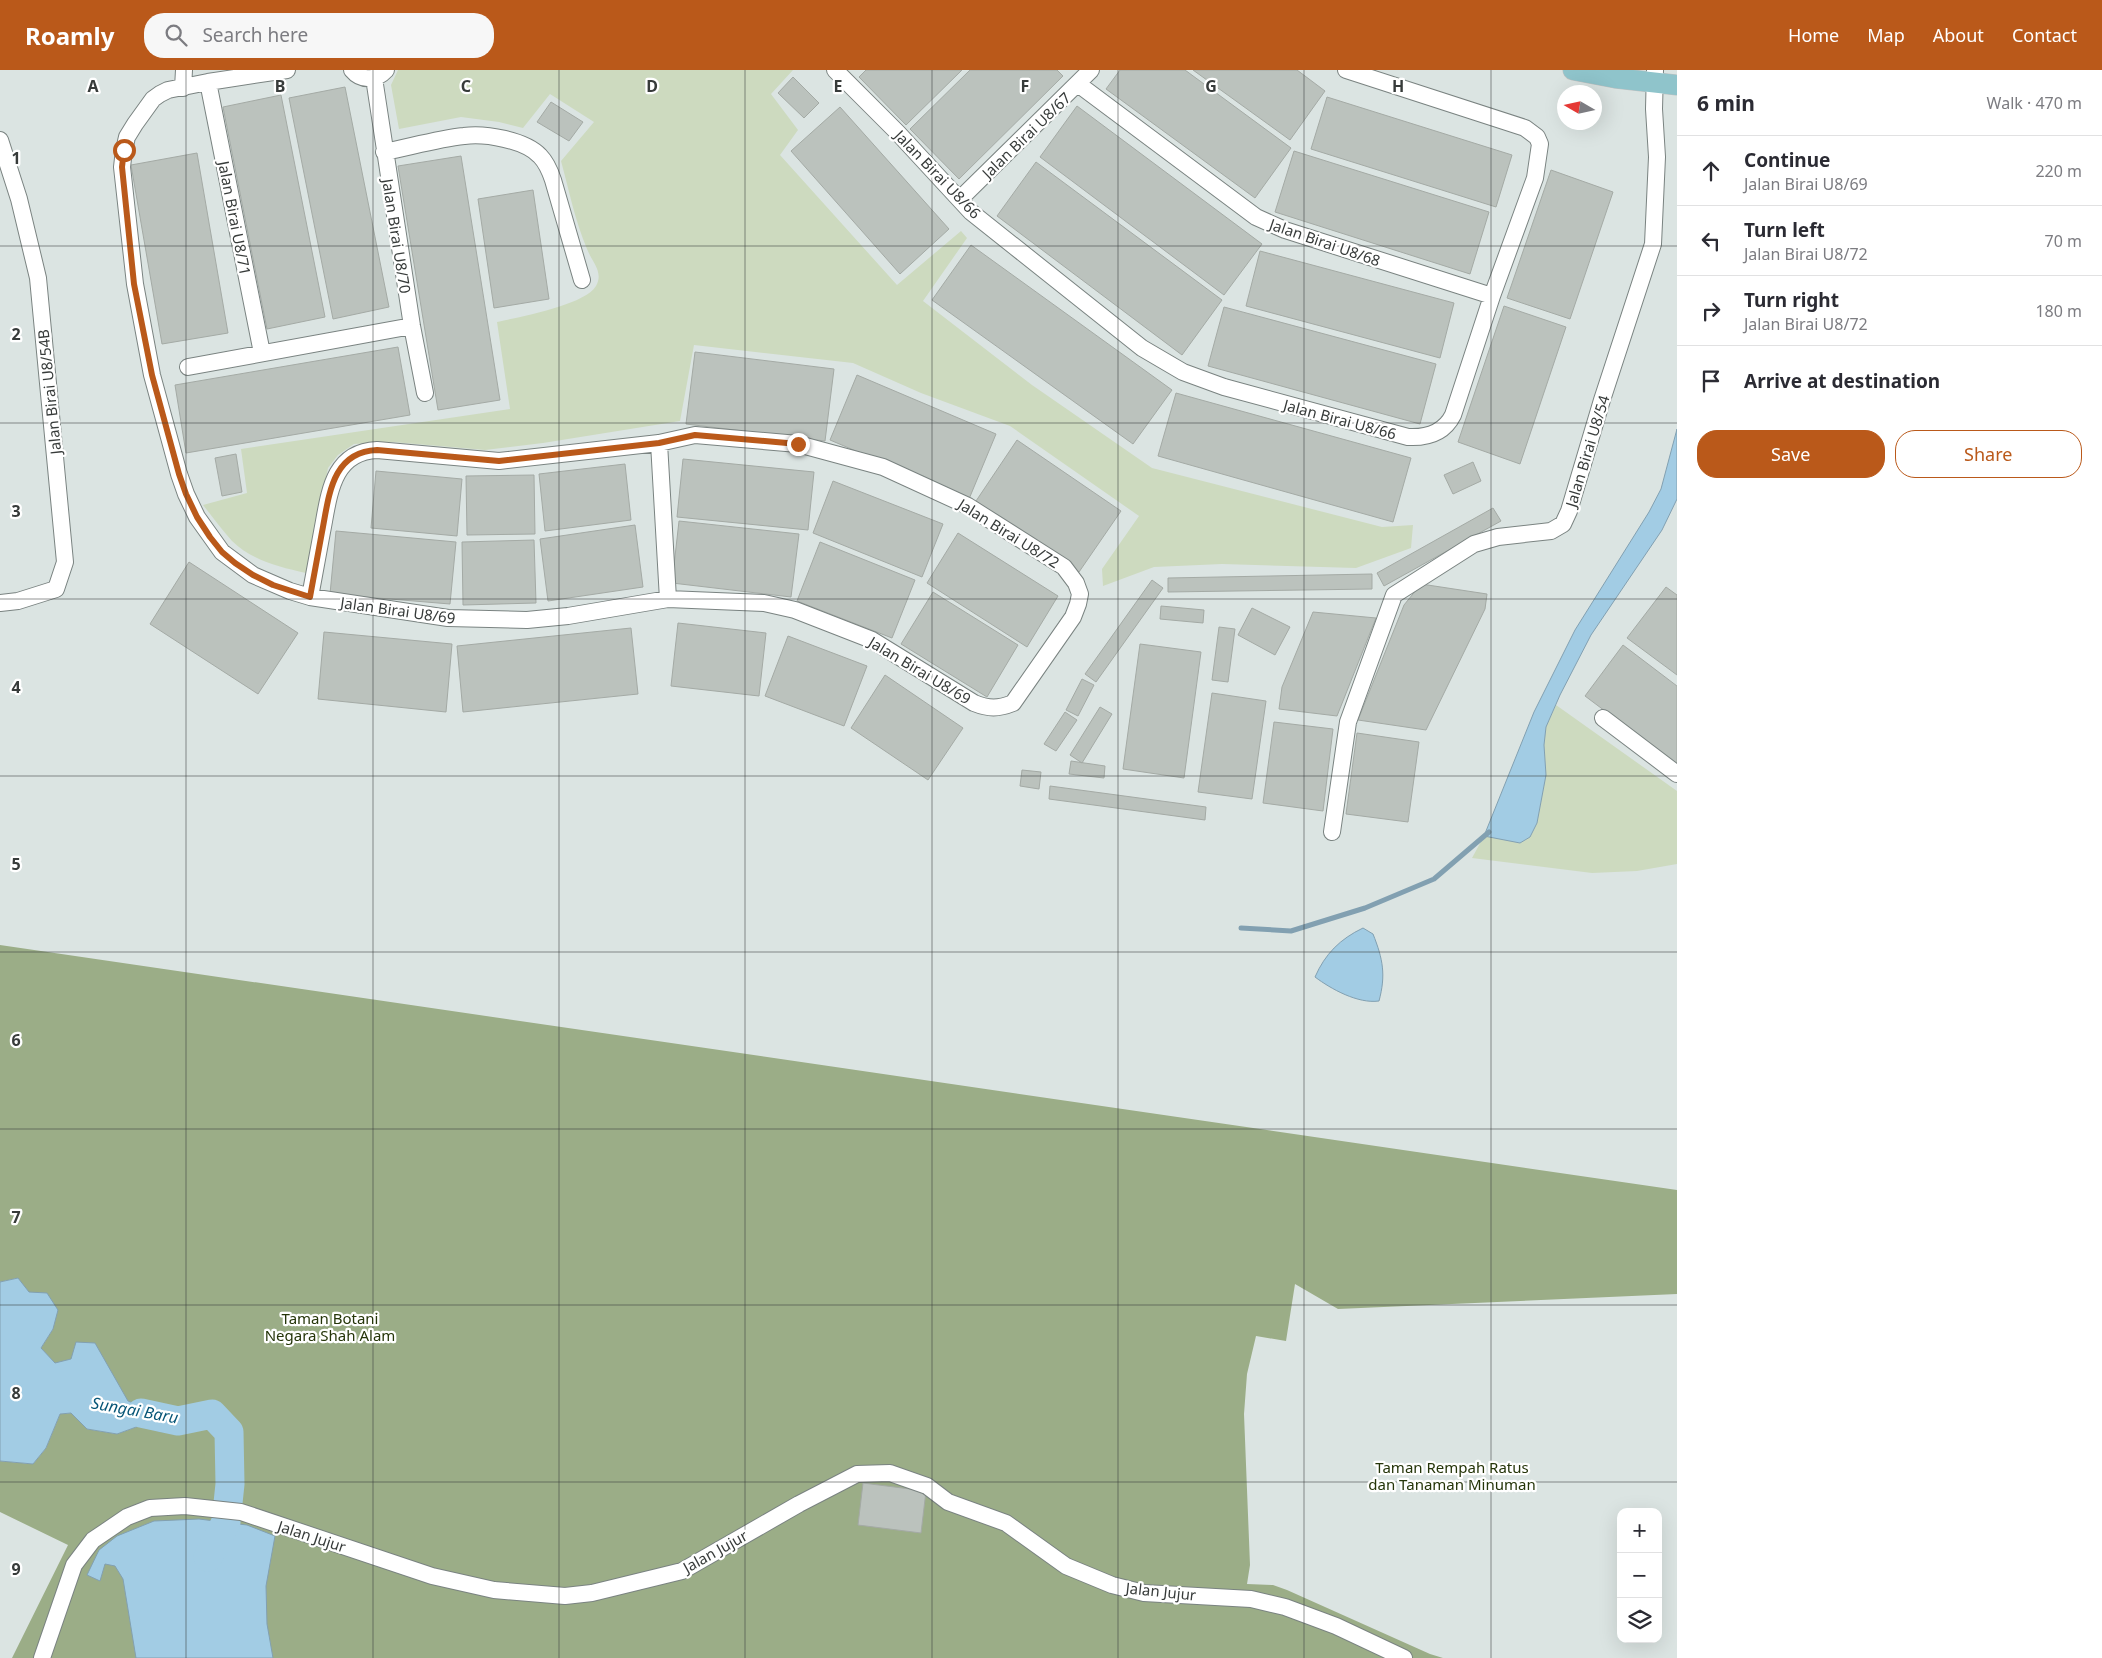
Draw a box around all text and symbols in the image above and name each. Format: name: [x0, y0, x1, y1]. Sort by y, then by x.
search box: [144, 13, 494, 58]
text: Roamly: [25, 19, 114, 52]
icon: search: [162, 21, 190, 49]
text: Search here: [202, 22, 308, 48]
text: Home: [1788, 23, 1839, 47]
text: Map: [1867, 23, 1905, 47]
text: About: [1933, 23, 1984, 47]
text: Contact: [2012, 23, 2077, 47]
text: A: [87, 75, 99, 97]
text: B: [275, 75, 285, 97]
text: C: [461, 75, 471, 97]
text: D: [646, 75, 658, 97]
text: E: [834, 75, 843, 97]
text: F: [1021, 75, 1029, 97]
text: G: [1205, 75, 1217, 97]
text: H: [1392, 75, 1404, 97]
north arrow: [1557, 85, 1602, 130]
street label: Jalan Birai U8/67: [976, 88, 1075, 184]
text: 6 min: [1697, 89, 1755, 117]
text: Walk · 470 m: [1987, 92, 2082, 114]
street label: Jalan Birai U8/66: [889, 124, 985, 223]
route start: [113, 139, 136, 162]
text: 1: [11, 147, 21, 169]
text: Continue: [1744, 147, 1830, 173]
street label: Jalan Birai U8/71: [214, 157, 256, 277]
icon: ahead: [1697, 157, 1725, 185]
text: 220 m: [2035, 160, 2082, 182]
text: Jalan Birai U8/69: [1744, 173, 1868, 195]
street label: Jalan Birai U8/70: [378, 175, 416, 295]
street label: Jalan Birai U8/68: [1265, 213, 1383, 270]
text: Turn left: [1744, 217, 1825, 243]
icon: left: [1697, 227, 1725, 255]
text: 70 m: [2045, 230, 2082, 252]
text: Jalan Birai U8/72: [1744, 243, 1868, 265]
text: Turn right: [1744, 287, 1839, 313]
icon: right: [1697, 297, 1725, 325]
text: 180 m: [2035, 300, 2082, 322]
text: Jalan Birai U8/72: [1744, 313, 1868, 335]
text: 2: [11, 323, 21, 345]
street label: Jalan Birai U8/54B: [32, 328, 66, 458]
icon: arrive: [1697, 367, 1725, 395]
text: Arrive at destination: [1744, 368, 1940, 394]
street label: Jalan Birai U8/54: [1560, 392, 1614, 511]
street label: Jalan Birai U8/66: [1279, 394, 1399, 444]
button: Save: [1697, 430, 1885, 478]
button: Share: [1895, 430, 2082, 478]
route end: [787, 433, 810, 456]
street label: Jalan Birai U8/72: [953, 493, 1063, 572]
text: 3: [11, 500, 21, 522]
street label: Jalan Birai U8/69: [337, 592, 457, 628]
street label: Jalan Birai U8/69: [863, 631, 975, 708]
text: 4: [11, 676, 21, 698]
text: 5: [11, 853, 21, 875]
text: 6: [11, 1029, 21, 1051]
text: 7: [11, 1206, 21, 1228]
park label: Taman Botani Negara Shah Alam: [265, 1308, 395, 1345]
text: 8: [11, 1382, 21, 1404]
water label: Sungai Baru: [90, 1392, 180, 1428]
park label: Taman Rempah Ratus dan Tanaman Minuman: [1368, 1457, 1536, 1494]
map controls: [1617, 1508, 1662, 1643]
button: +: [1617, 1508, 1662, 1553]
street label: Jalan Jujur: [273, 1515, 349, 1556]
street label: Jalan Jujur: [677, 1525, 751, 1578]
button: −: [1617, 1553, 1662, 1598]
text: 9: [11, 1558, 21, 1580]
street label: Jalan Jujur: [1123, 1577, 1197, 1605]
button: layers: [1617, 1598, 1662, 1643]

